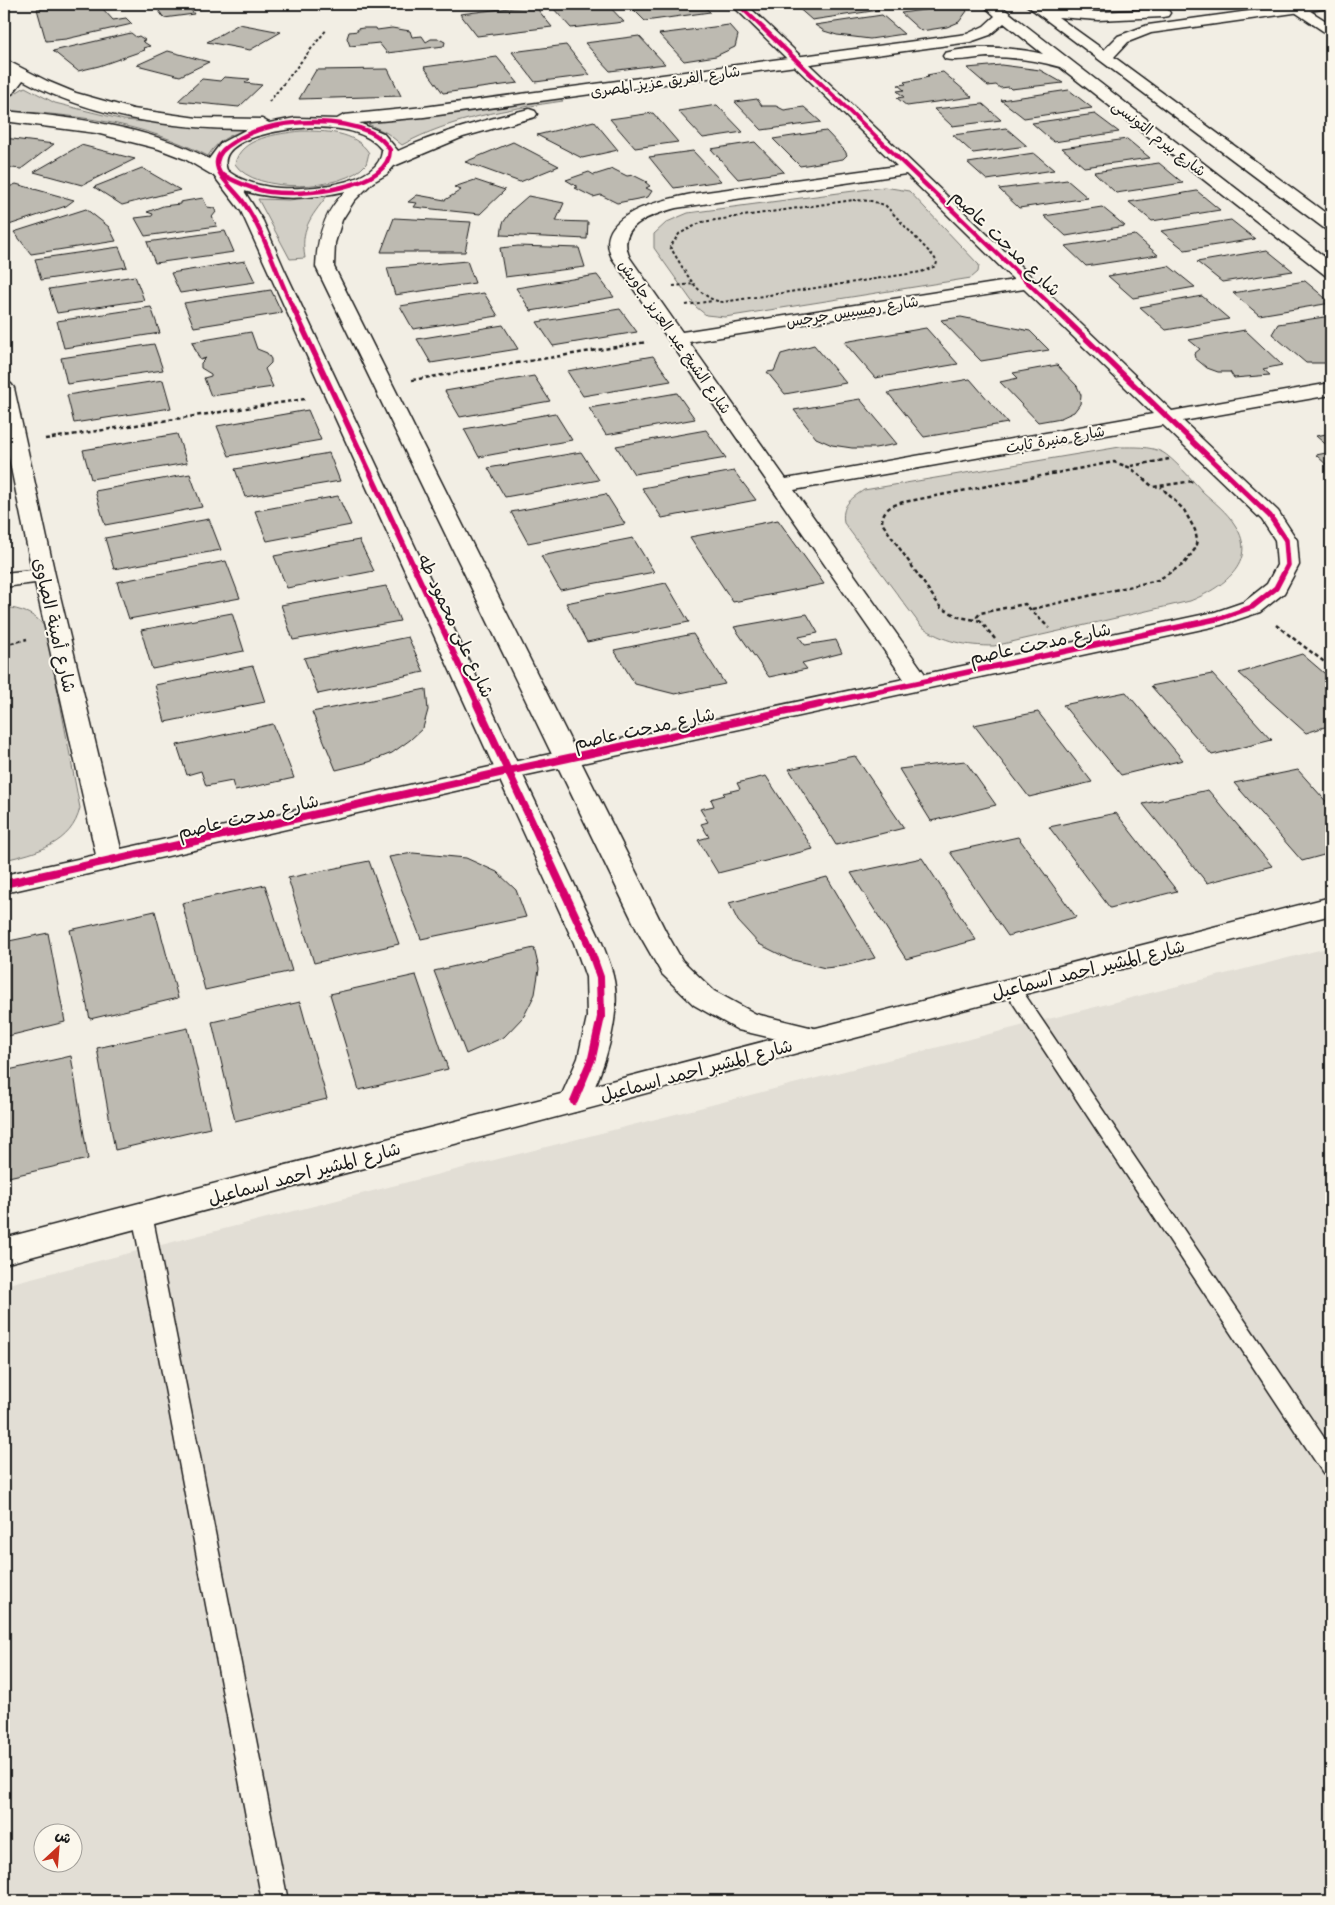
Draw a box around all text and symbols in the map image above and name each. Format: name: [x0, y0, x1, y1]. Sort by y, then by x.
street label: شارع الفريق عزيز المصرى: [588, 58, 742, 102]
street label: شارع بيرم التونسى: [1107, 93, 1212, 183]
street label: شارع مدحت عاصم: [944, 182, 1068, 303]
street label: شارع الشيخ عبد العزيز جاويش: [614, 254, 738, 418]
street label: شارع رمسيس جرجس: [784, 288, 920, 332]
street label: شارع منيرة ثابت: [1004, 418, 1106, 458]
street label: شارع على محمود طه: [412, 548, 502, 702]
street label: شارع أمينة الصاوى: [27, 555, 85, 695]
street label: شارع مدحت عاصم: [967, 614, 1114, 672]
street label: شارع مدحت عاصم: [571, 699, 718, 757]
street label: شارع مدحت عاصم: [175, 786, 322, 846]
street label: شارع المشير احمد اسماعيل: [988, 931, 1188, 1005]
street label: شارع المشير احمد اسماعيل: [597, 1030, 795, 1108]
street label: شارع المشير احمد اسماعيل: [205, 1133, 403, 1211]
north arrow: [32, 1822, 82, 1872]
text: ش: [52, 1823, 75, 1849]

